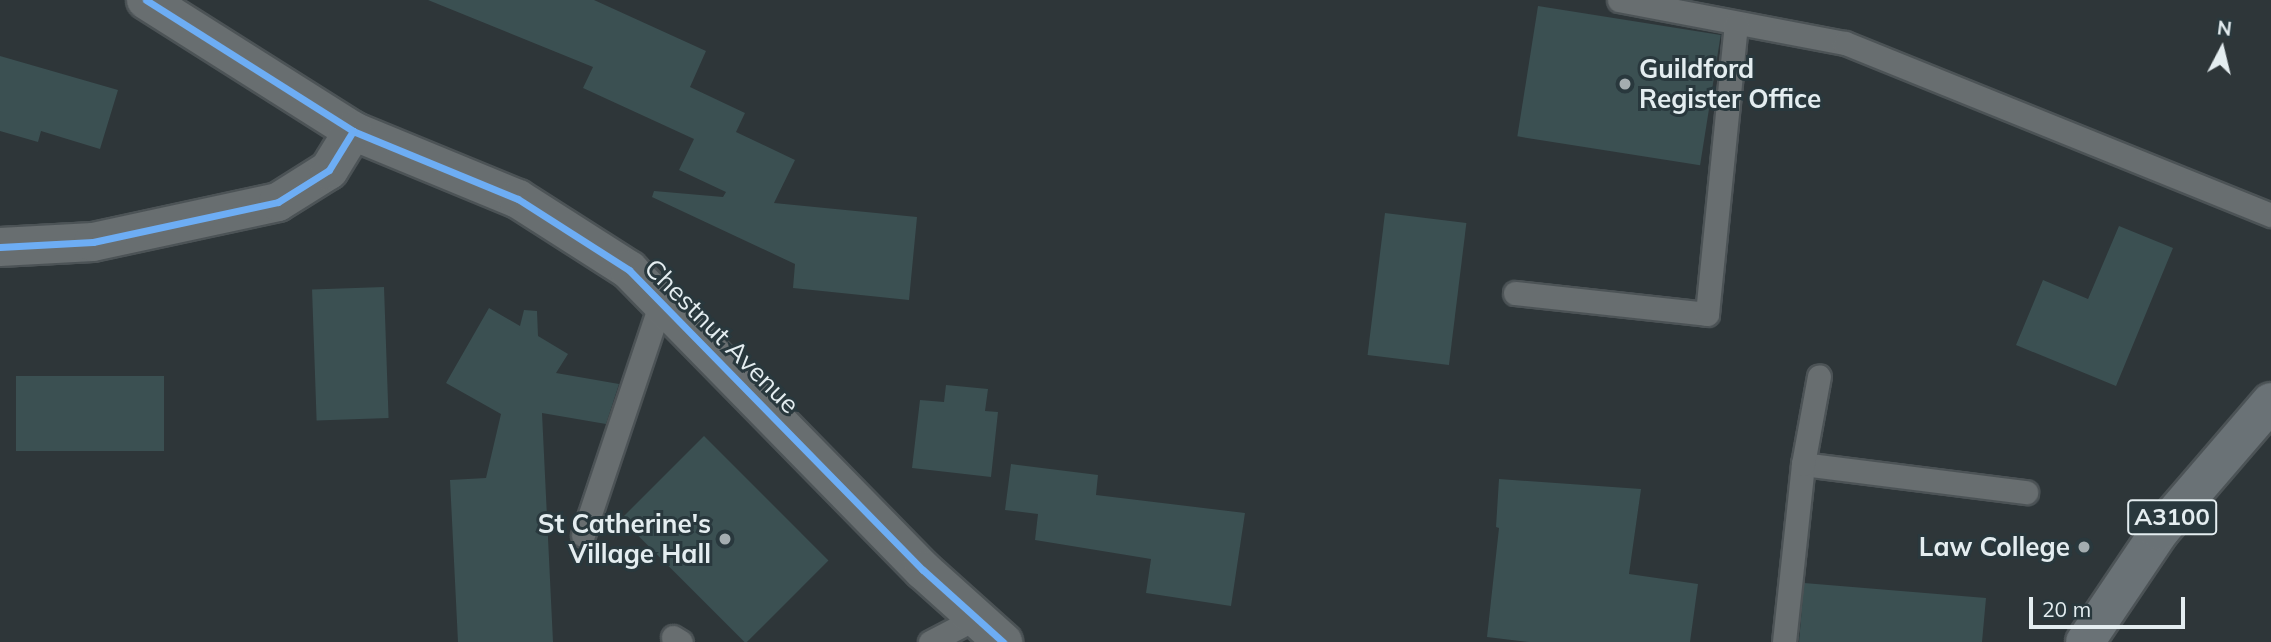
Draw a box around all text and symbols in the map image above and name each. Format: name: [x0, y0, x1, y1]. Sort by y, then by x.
north arrow: [2187, 14, 2257, 84]
text: N: [2216, 15, 2233, 41]
place label: Guildford Register Office: [1639, 53, 1821, 114]
marker: Guildford Register Office: [1617, 76, 1633, 92]
street label: Chestnut Avenue: [638, 252, 806, 420]
road number: A3100: [2126, 496, 2218, 538]
place label: St Catherine's Village Hall: [538, 508, 711, 570]
marker: St Catherine's Village Hall: [717, 531, 733, 547]
place label: Law College: [1919, 531, 2070, 563]
marker: Law College: [2076, 539, 2092, 555]
scale bar: [2033, 582, 2189, 626]
text: 20 m: [2042, 596, 2091, 622]

